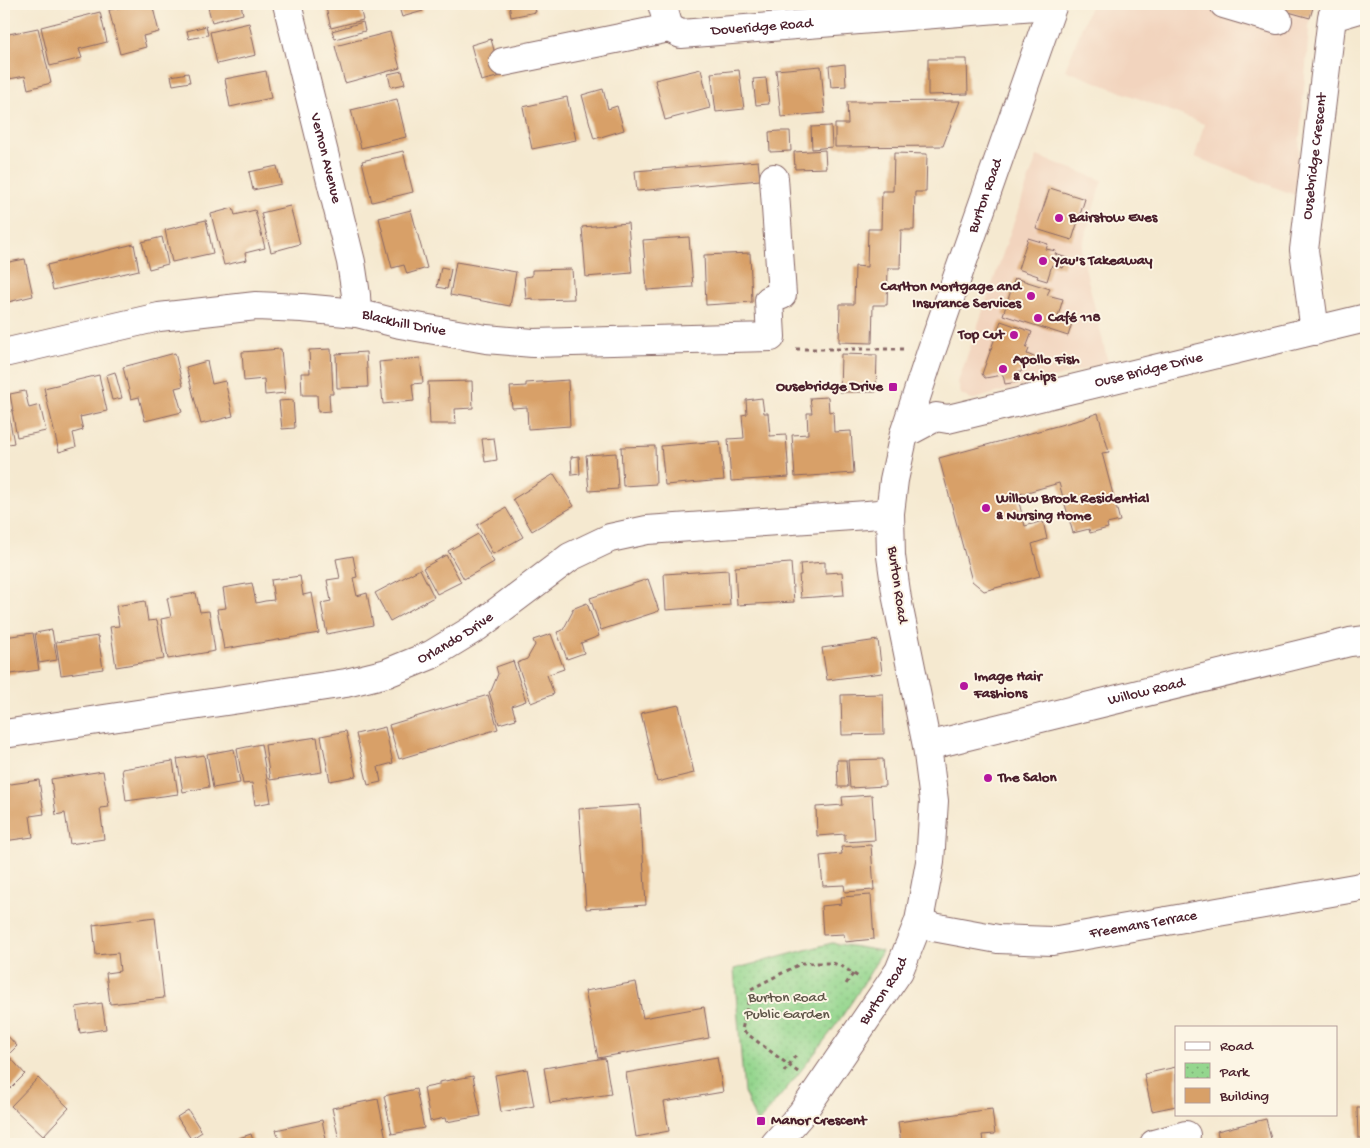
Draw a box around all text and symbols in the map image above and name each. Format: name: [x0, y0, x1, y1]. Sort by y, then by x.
street label: Doveridge Road: [709, 15, 815, 41]
street label: Ousebridge Crescent: [1299, 90, 1332, 221]
street label: Vernon Avenue: [305, 110, 345, 205]
street label: Burton Road: [964, 155, 1007, 236]
place label: Bairstow Eves: [1068, 209, 1159, 227]
marker: Bairstow Eves: [1053, 212, 1065, 224]
place label: Yau's Takeaway: [1051, 252, 1153, 270]
marker: Yau's Takeaway: [1037, 255, 1049, 267]
place label: Carlton Mortgage and Insurance Services: [880, 278, 1023, 313]
marker: Carlton Mortgage and Insurance Services: [1025, 290, 1037, 302]
street label: Blackhill Drive: [359, 305, 447, 341]
place label: Café 118: [1047, 309, 1101, 327]
marker: Café 118: [1032, 312, 1044, 324]
place label: Top Cut: [957, 326, 1006, 344]
marker: Top Cut: [1008, 329, 1020, 341]
street label: Ouse Bridge Drive: [1093, 349, 1205, 392]
place label: Apollo Fish & Chips: [1012, 351, 1079, 386]
marker: Apollo Fish & Chips: [997, 363, 1009, 375]
place label: Ousebridge Drive: [776, 378, 884, 396]
marker: Ousebridge Drive: [887, 381, 899, 393]
place label: Willow Brook Residential & Nursing Home: [995, 490, 1150, 525]
marker: Willow Brook Residential & Nursing Home: [980, 502, 992, 514]
street label: Burton Road: [883, 544, 911, 626]
street label: Orlando Drive: [415, 608, 497, 668]
place label: Image Hair Fashions: [973, 668, 1044, 703]
street label: Willow Road: [1106, 674, 1188, 710]
marker: Image Hair Fashions: [958, 680, 970, 692]
place label: The Salon: [997, 769, 1057, 787]
marker: The Salon: [982, 772, 994, 784]
street label: Freemans Terrace: [1087, 907, 1199, 943]
street label: Burton Road: [855, 954, 913, 1030]
park label: Burton Road Public Garden: [743, 989, 830, 1024]
legend: [1175, 1026, 1338, 1116]
text: Road: [1220, 1038, 1254, 1056]
text: Park: [1219, 1064, 1250, 1082]
text: Building: [1219, 1088, 1269, 1106]
place label: Manor Crescent: [771, 1112, 868, 1130]
marker: Manor Crescent: [755, 1115, 767, 1127]

